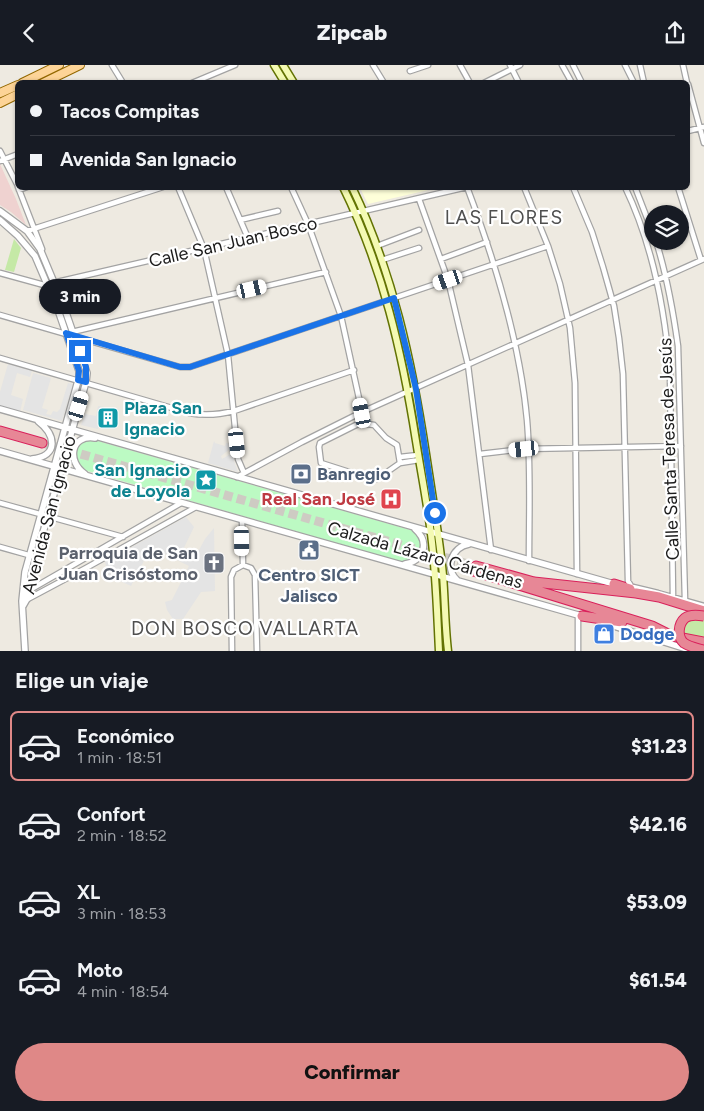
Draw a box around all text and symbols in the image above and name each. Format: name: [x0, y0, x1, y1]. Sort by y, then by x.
icon: back: [15, 19, 43, 47]
text: Zipcab: [317, 19, 387, 46]
icon: share: [661, 19, 689, 47]
text: Tacos Compitas: [60, 100, 199, 123]
text: Avenida San Ignacio: [60, 148, 236, 171]
map controls: [644, 205, 689, 250]
button: layers: [644, 205, 689, 250]
district label: LAS FLORES: [445, 206, 563, 229]
street label: Calle San Juan Bosco: [147, 212, 319, 272]
car: [431, 268, 464, 292]
car: [235, 278, 268, 300]
callout: 3 min: [39, 279, 121, 313]
text: 3 min: [60, 287, 100, 306]
street label: Calle Santa Teresa de Jesús: [654, 338, 684, 560]
route end: [69, 340, 91, 362]
car: [67, 389, 90, 423]
place label: Plaza San Ignacio: [124, 397, 202, 440]
car: [351, 397, 372, 429]
building icon: Plaza San Ignacio: [96, 406, 120, 430]
car: [227, 427, 246, 459]
street label: Avenida San Ignacio: [17, 433, 81, 597]
car: [508, 440, 539, 458]
place label: San Ignacio de Loyola: [94, 459, 190, 502]
bank icon: Banregio: [289, 462, 313, 486]
place label: Banregio: [317, 463, 391, 485]
place icon: San Ignacio de Loyola: [194, 468, 218, 492]
hospital icon: Real San José: [379, 487, 403, 511]
place label: Real San José: [261, 488, 375, 510]
route start: [424, 502, 446, 524]
street label: Calzada Lázaro Cárdenas: [325, 517, 525, 593]
car: [234, 526, 249, 556]
public building icon: Centro SICT Jalisco: [297, 538, 321, 562]
place label: Parroquia de San Juan Crisóstomo: [58, 542, 198, 585]
church icon: Parroquia de San Juan Crisóstomo: [202, 551, 226, 575]
place label: Centro SICT Jalisco: [258, 564, 360, 607]
district label: DON BOSCO VALLARTA: [131, 617, 359, 640]
shop icon: Dodge: [592, 622, 616, 646]
place label: Dodge: [620, 623, 675, 645]
text: Elige un viaje: [15, 667, 148, 694]
icon: car: [17, 724, 62, 769]
text: Económico: [77, 725, 174, 748]
text: $31.23: [631, 735, 687, 758]
text: 1 min · 18:51: [77, 748, 162, 767]
icon: car: [17, 802, 62, 847]
text: Confort: [77, 803, 146, 826]
text: $42.16: [629, 813, 687, 836]
text: 2 min · 18:52: [77, 826, 167, 845]
icon: car: [17, 880, 62, 925]
text: XL: [77, 881, 100, 904]
text: $53.09: [626, 891, 687, 914]
text: 3 min · 18:53: [77, 904, 166, 923]
icon: car: [17, 958, 62, 1003]
text: Moto: [77, 959, 123, 982]
text: $61.54: [629, 969, 687, 992]
text: 4 min · 18:54: [77, 982, 169, 1001]
button: Confirmar: [15, 1043, 689, 1101]

